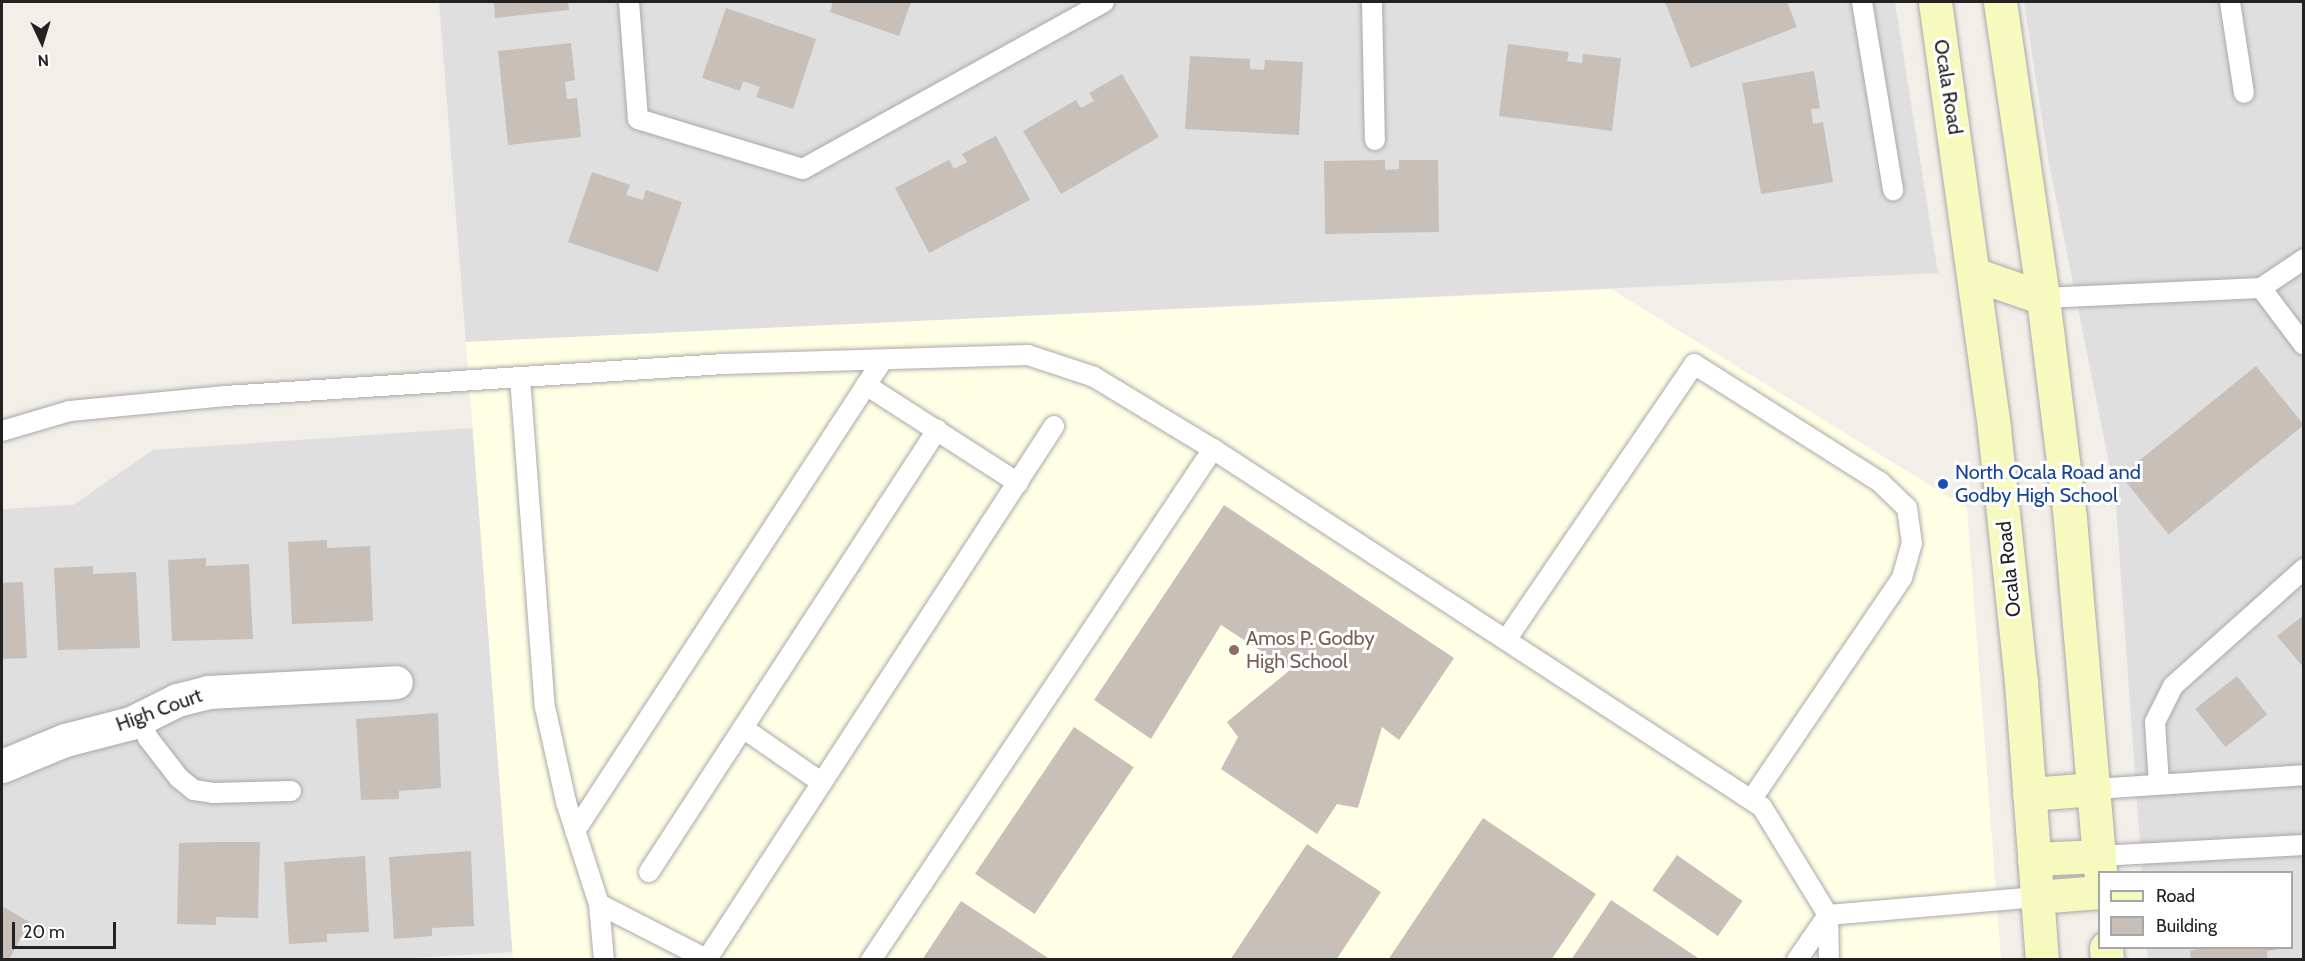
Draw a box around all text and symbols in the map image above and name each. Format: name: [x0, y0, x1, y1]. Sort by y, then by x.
north arrow: [12, 12, 72, 72]
street label: Ocala Road: [1929, 38, 1967, 136]
text: N: [37, 51, 50, 70]
place label: North Ocala Road and Godby High School: [1955, 460, 2141, 507]
marker: North Ocala Road and Godby High School: [1936, 477, 1950, 491]
street label: Ocala Road: [1992, 520, 2026, 618]
place label: Amos P. Godby High School: [1246, 626, 1375, 673]
marker: Amos P. Godby High School: [1227, 643, 1241, 657]
street label: High Court: [113, 683, 205, 737]
legend: [2098, 871, 2293, 949]
text: Road: [2156, 885, 2195, 907]
scale bar: [15, 910, 118, 948]
text: Building: [2156, 915, 2217, 937]
text: 20 m: [23, 921, 65, 943]

